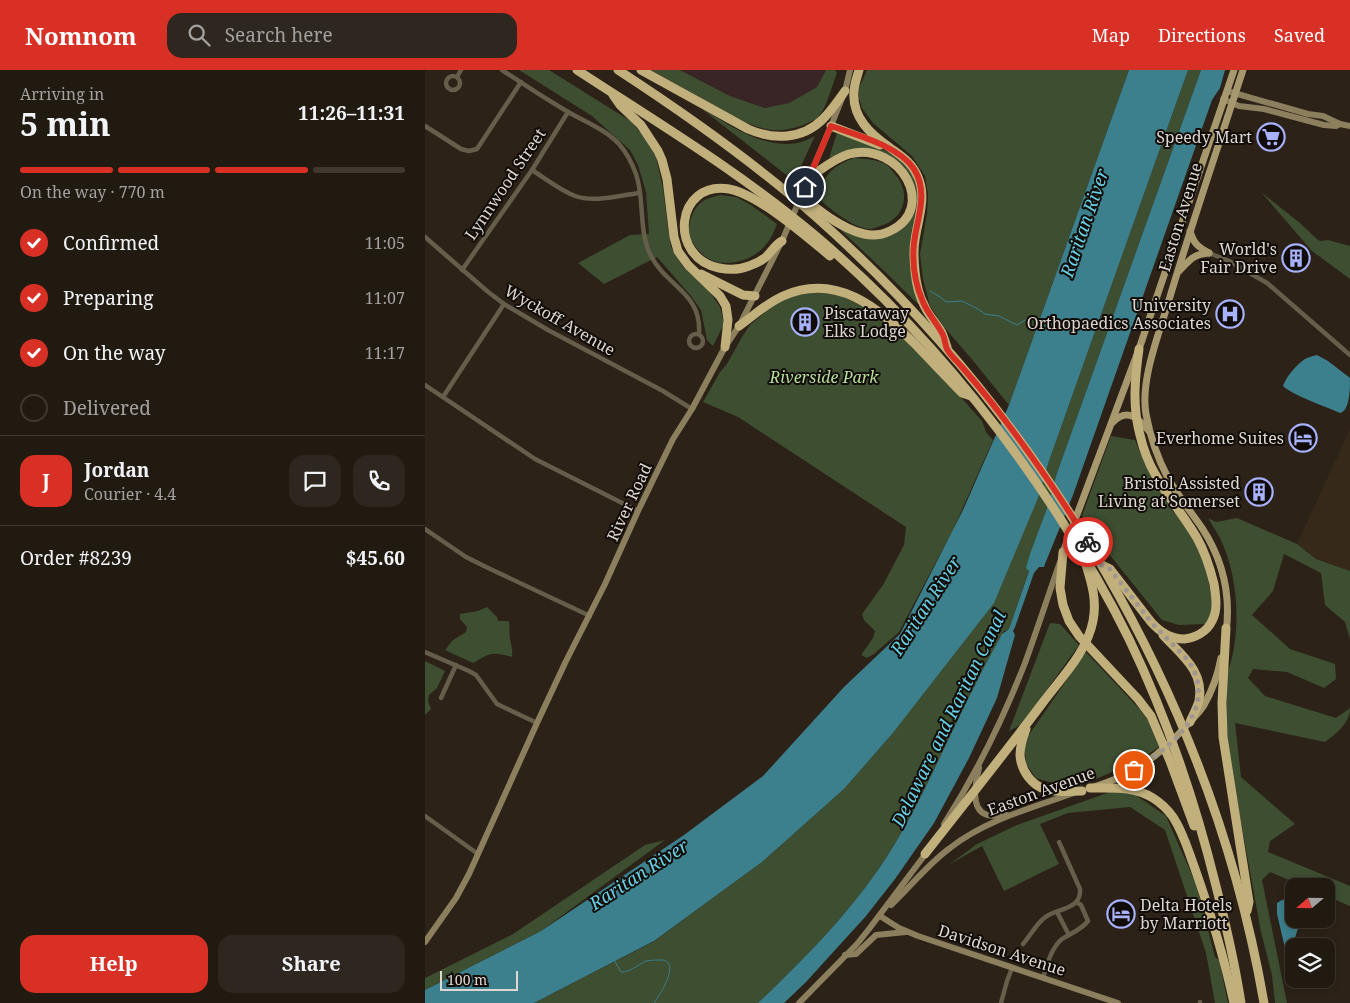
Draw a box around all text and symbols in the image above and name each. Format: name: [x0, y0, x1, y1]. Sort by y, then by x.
search box: [167, 13, 517, 58]
text: Nomnom: [25, 19, 137, 52]
icon: search: [185, 21, 213, 49]
text: Search here: [225, 22, 333, 48]
text: Map: [1092, 23, 1130, 47]
text: Directions: [1158, 23, 1246, 47]
text: Saved: [1274, 23, 1325, 47]
text: Arriving in: [20, 83, 104, 105]
text: 11:26–11:31: [298, 100, 405, 126]
text: 5 min: [20, 102, 111, 145]
supermarket icon: Speedy Mart: [1256, 122, 1286, 152]
street label: Lynnwood Street: [460, 124, 551, 244]
place label: Speedy Mart: [1156, 126, 1252, 148]
street label: Easton Avenue: [1153, 160, 1207, 274]
water label: Raritan River: [1054, 165, 1114, 281]
pin: [784, 166, 826, 208]
icon: home: [791, 173, 819, 201]
text: On the way · 770 m: [20, 181, 165, 203]
icon: check: [20, 229, 48, 257]
text: Confirmed: [63, 230, 159, 256]
text: 11:05: [365, 232, 405, 254]
place label: World's Fair Drive: [1200, 238, 1277, 278]
building icon: World's Fair Drive: [1281, 243, 1311, 273]
street label: Wyckoff Avenue: [501, 279, 619, 361]
icon: check: [20, 284, 48, 312]
text: Preparing: [63, 285, 153, 311]
text: 11:07: [365, 287, 405, 309]
place label: University Orthopaedics Associates: [1027, 294, 1212, 334]
hospital icon: University Orthopaedics Associates: [1215, 299, 1245, 329]
place label: Piscataway Elks Lodge: [824, 302, 910, 342]
building icon: Piscataway Elks Lodge: [790, 307, 820, 337]
icon: check: [20, 339, 48, 367]
text: On the way: [63, 340, 166, 366]
text: 11:17: [365, 342, 405, 364]
park label: Riverside Park: [769, 366, 879, 388]
text: Delivered: [63, 395, 151, 421]
hotel icon: Everhome Suites: [1288, 423, 1318, 453]
place label: Everhome Suites: [1156, 427, 1284, 449]
button: chat: [289, 455, 341, 507]
button: phone: [353, 455, 405, 507]
text: Jordan: [84, 457, 150, 483]
street label: River Road: [601, 459, 657, 545]
text: J: [42, 468, 50, 494]
place label: Bristol Assisted Living at Somerset: [1098, 472, 1240, 512]
building icon: Bristol Assisted Living at Somerset: [1244, 477, 1274, 507]
text: Courier · 4.4: [84, 483, 176, 505]
courier: [1063, 517, 1113, 567]
icon: bike: [1074, 528, 1102, 556]
text: Order #8239: [20, 545, 132, 571]
text: $45.60: [346, 545, 405, 571]
water label: Raritan River: [884, 551, 966, 660]
water label: Delaware and Raritan Canal: [885, 606, 1011, 832]
pin: [1113, 749, 1155, 791]
icon: bag: [1120, 756, 1148, 784]
street label: Easton Avenue: [984, 761, 1098, 821]
water label: Raritan River: [584, 833, 693, 916]
north arrow: [1285, 878, 1335, 928]
map controls: [1285, 878, 1335, 988]
place label: Delta Hotels by Marriott: [1140, 894, 1232, 934]
hotel icon: Delta Hotels by Marriott: [1106, 899, 1136, 929]
street label: Davidson Avenue: [935, 919, 1069, 981]
button: Help: [20, 935, 208, 993]
button: Share: [218, 935, 405, 993]
button: layers: [1285, 938, 1335, 988]
scale bar: [440, 968, 517, 991]
text: 100 m: [447, 970, 487, 989]

